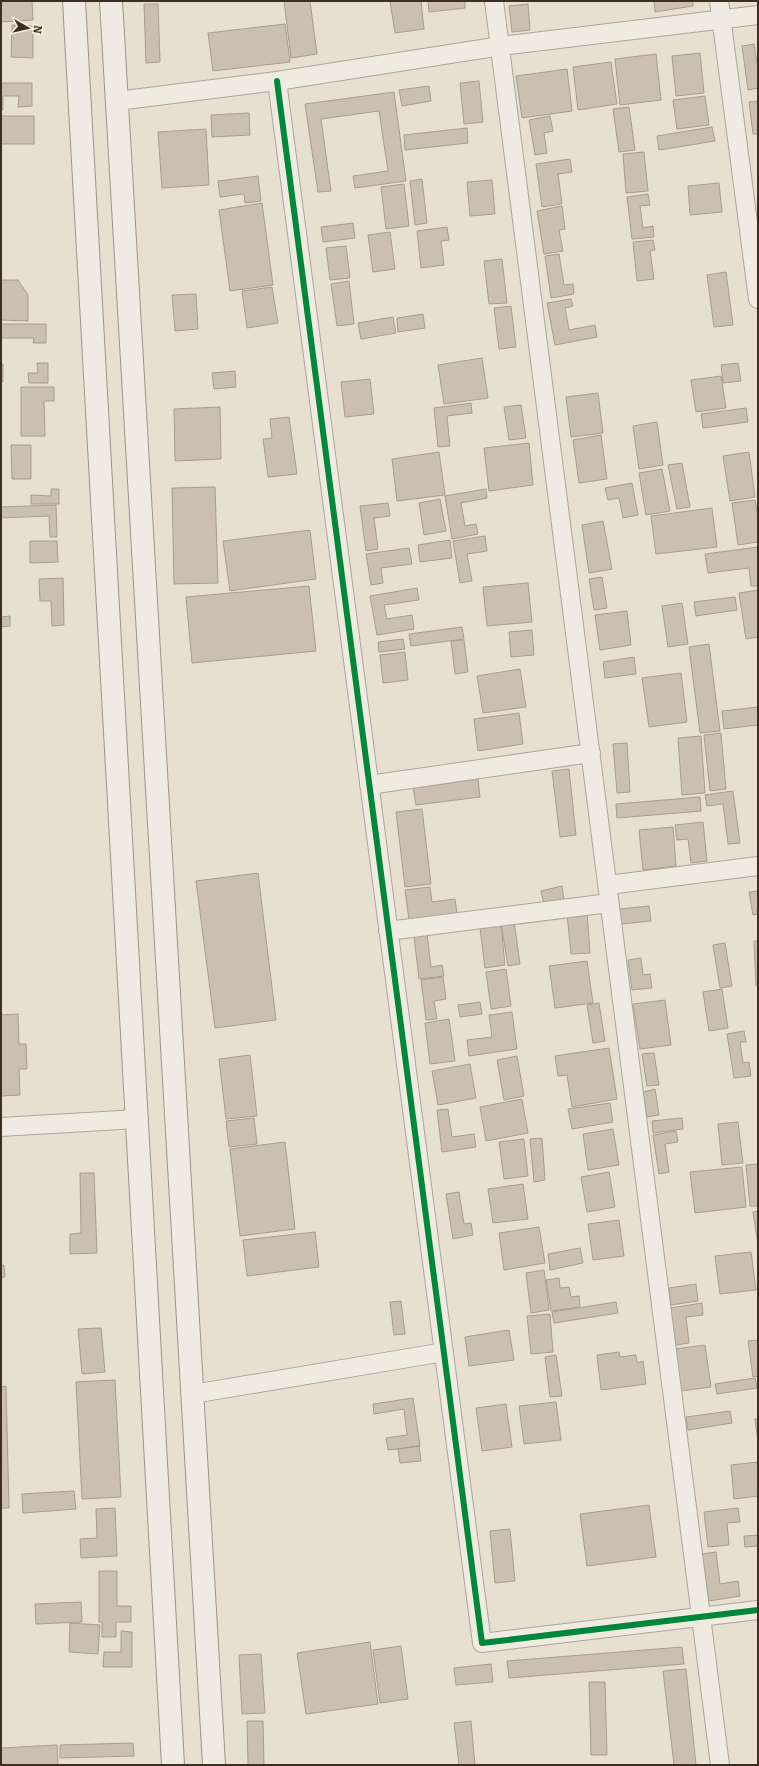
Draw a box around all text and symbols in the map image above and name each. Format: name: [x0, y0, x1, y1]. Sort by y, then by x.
north arrow: [8, 8, 48, 48]
text: N: [30, 24, 44, 35]

